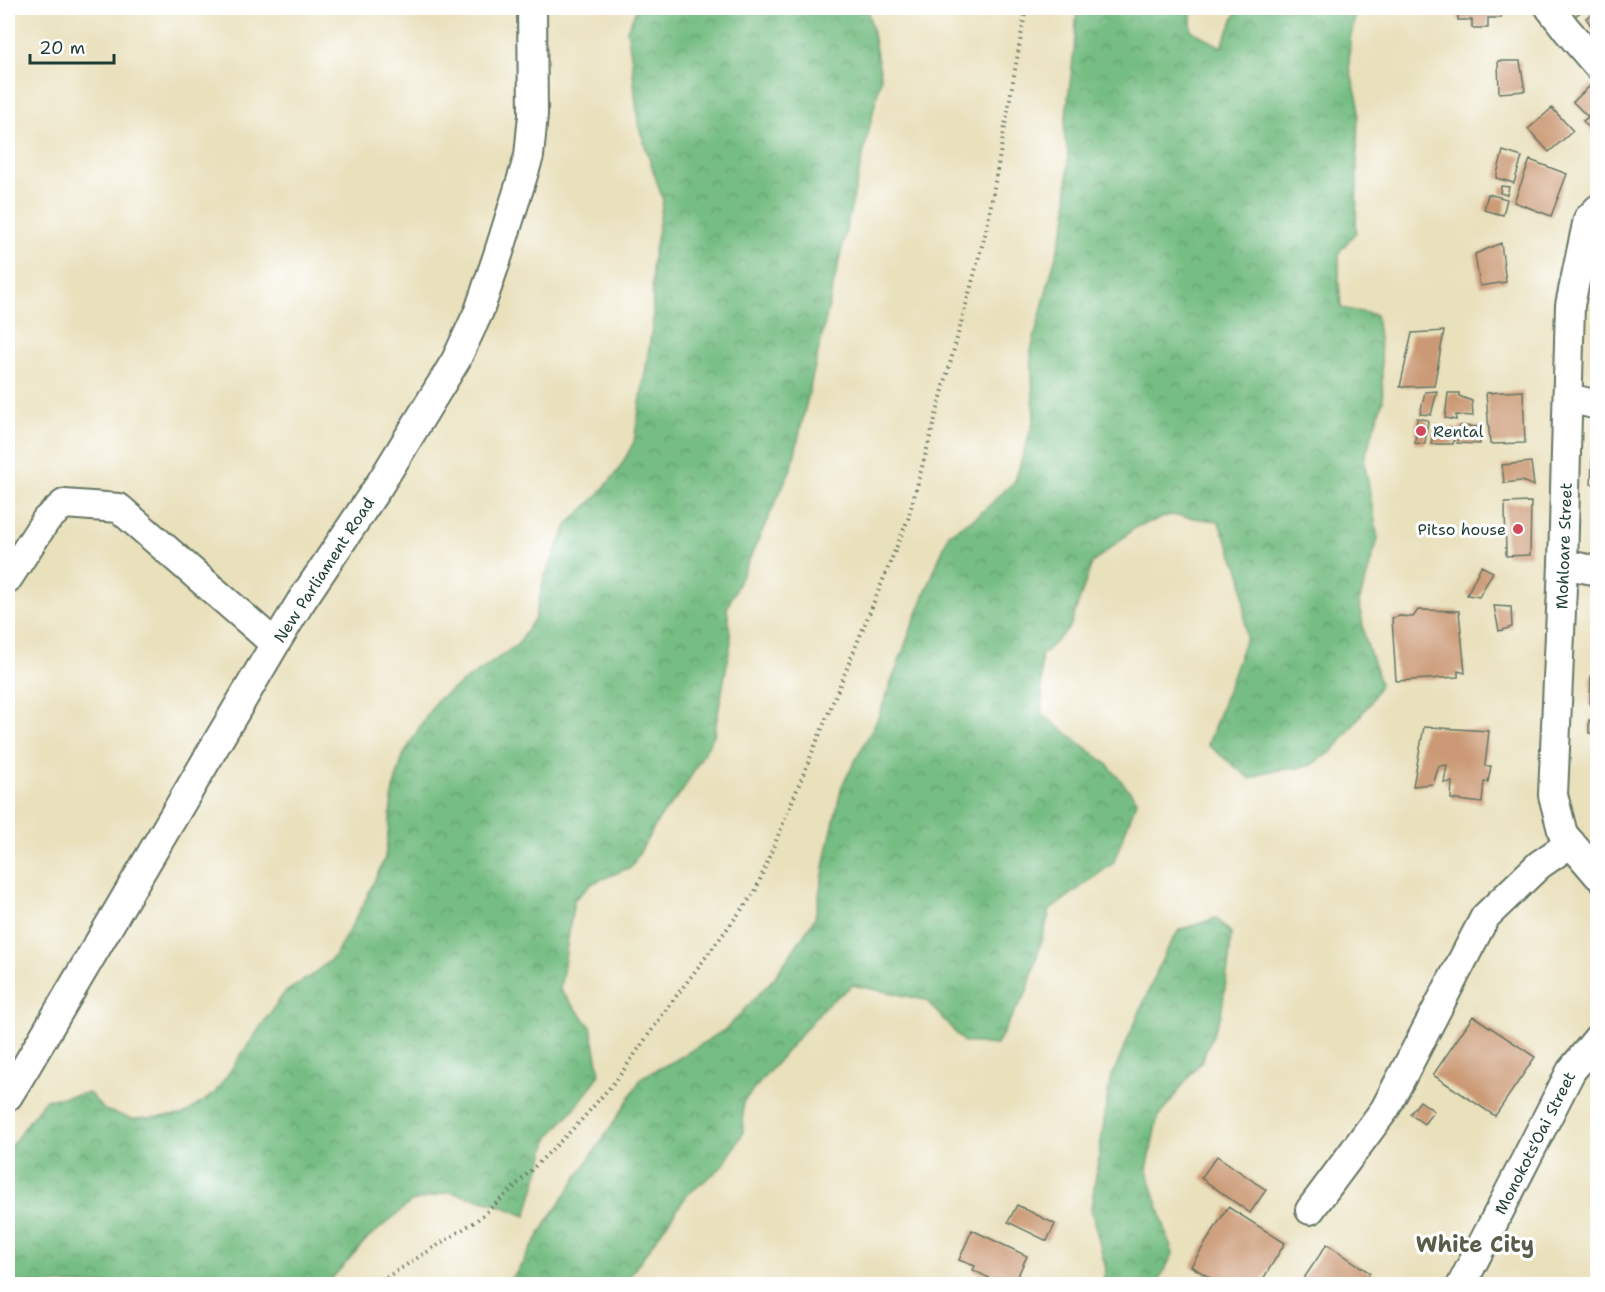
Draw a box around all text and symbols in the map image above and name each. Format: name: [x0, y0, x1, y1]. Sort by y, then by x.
scale bar: [30, 27, 114, 65]
text: 20 m: [39, 36, 85, 60]
place label: Rental: [1433, 421, 1484, 442]
marker: Rental: [1414, 424, 1428, 438]
street label: Mohloare Street: [1551, 482, 1577, 610]
street label: New Parliament Road: [269, 493, 379, 647]
place label: Pitso house: [1418, 519, 1506, 540]
marker: Pitso house: [1511, 522, 1525, 536]
street label: Monokots'Oai Street: [1490, 1068, 1580, 1218]
district label: White City: [1416, 1230, 1534, 1259]

